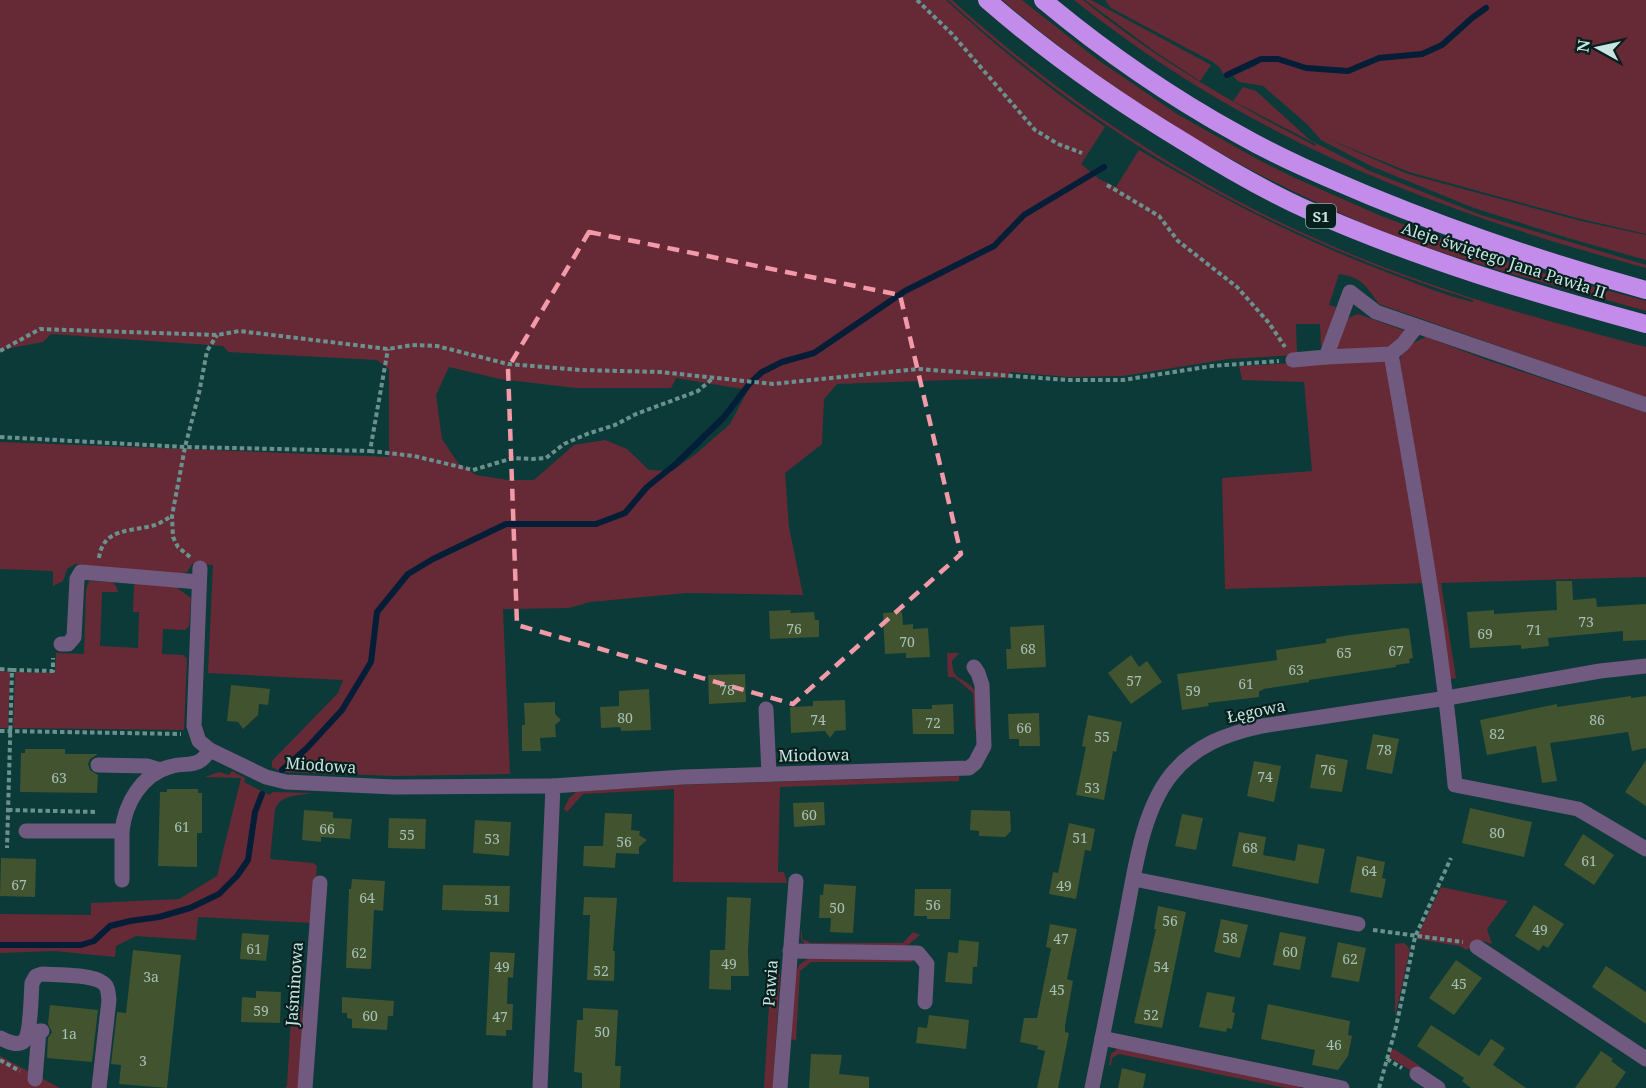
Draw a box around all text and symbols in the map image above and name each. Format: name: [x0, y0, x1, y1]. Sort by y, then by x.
north arrow: [1568, 18, 1628, 78]
text: N: [1571, 38, 1595, 54]
road number: S1: [1306, 204, 1336, 228]
street label: Aleje świętego Jana Pawła II: [1399, 216, 1609, 304]
house number: 73: [1578, 612, 1594, 631]
house number: 76: [786, 619, 802, 638]
house number: 71: [1526, 620, 1542, 639]
house number: 69: [1477, 624, 1493, 643]
house number: 70: [899, 632, 915, 651]
house number: 68: [1020, 639, 1036, 658]
house number: 67: [1388, 641, 1404, 660]
house number: 65: [1336, 643, 1352, 662]
house number: 63: [1288, 660, 1304, 679]
house number: 57: [1126, 671, 1142, 690]
house number: 61: [1238, 674, 1254, 693]
house number: 78: [719, 680, 735, 699]
house number: 59: [1185, 681, 1201, 700]
street label: Łęgowa: [1225, 694, 1287, 728]
house number: 80: [617, 708, 633, 727]
house number: 74: [810, 710, 826, 729]
house number: 86: [1589, 710, 1605, 729]
house number: 72: [925, 713, 941, 732]
house number: 66: [1016, 718, 1032, 737]
house number: 82: [1489, 724, 1505, 743]
house number: 55: [1094, 727, 1110, 746]
house number: 78: [1376, 740, 1392, 759]
street label: Miodowa: [778, 743, 850, 767]
street label: Miodowa: [285, 752, 357, 778]
house number: 76: [1320, 760, 1336, 779]
house number: 74: [1257, 767, 1273, 786]
house number: 63: [51, 768, 67, 787]
house number: 53: [1084, 778, 1100, 797]
house number: 60: [801, 805, 817, 824]
house number: 61: [174, 817, 190, 836]
house number: 66: [319, 819, 335, 838]
house number: 80: [1489, 823, 1505, 842]
house number: 55: [399, 825, 415, 844]
house number: 51: [1072, 828, 1088, 847]
house number: 53: [484, 829, 500, 848]
house number: 56: [616, 832, 632, 851]
house number: 68: [1242, 838, 1258, 857]
house number: 61: [1581, 851, 1597, 870]
house number: 64: [1361, 861, 1377, 880]
house number: 67: [11, 875, 27, 894]
house number: 49: [1056, 876, 1072, 895]
house number: 64: [359, 888, 375, 907]
house number: 51: [484, 890, 500, 909]
house number: 56: [925, 895, 941, 914]
house number: 50: [829, 898, 845, 917]
house number: 56: [1162, 911, 1178, 930]
house number: 49: [1532, 920, 1548, 939]
house number: 58: [1222, 928, 1238, 947]
house number: 47: [1053, 929, 1069, 948]
house number: 61: [246, 939, 262, 958]
street label: Jaśminowa: [280, 941, 308, 1028]
house number: 60: [1282, 942, 1298, 961]
house number: 62: [351, 943, 367, 962]
house number: 62: [1342, 949, 1358, 968]
house number: 49: [721, 954, 737, 973]
house number: 49: [494, 957, 510, 976]
house number: 54: [1153, 957, 1169, 976]
street label: Pawia: [757, 959, 783, 1007]
house number: 52: [593, 961, 609, 980]
house number: 3a: [143, 967, 159, 986]
house number: 45: [1451, 974, 1467, 993]
house number: 45: [1049, 980, 1065, 999]
house number: 59: [253, 1001, 269, 1020]
house number: 52: [1143, 1005, 1159, 1024]
house number: 60: [362, 1006, 378, 1025]
house number: 47: [492, 1007, 508, 1026]
house number: 50: [594, 1022, 610, 1041]
house number: 1a: [61, 1024, 77, 1043]
house number: 46: [1326, 1035, 1342, 1054]
house number: 3: [139, 1051, 147, 1070]

